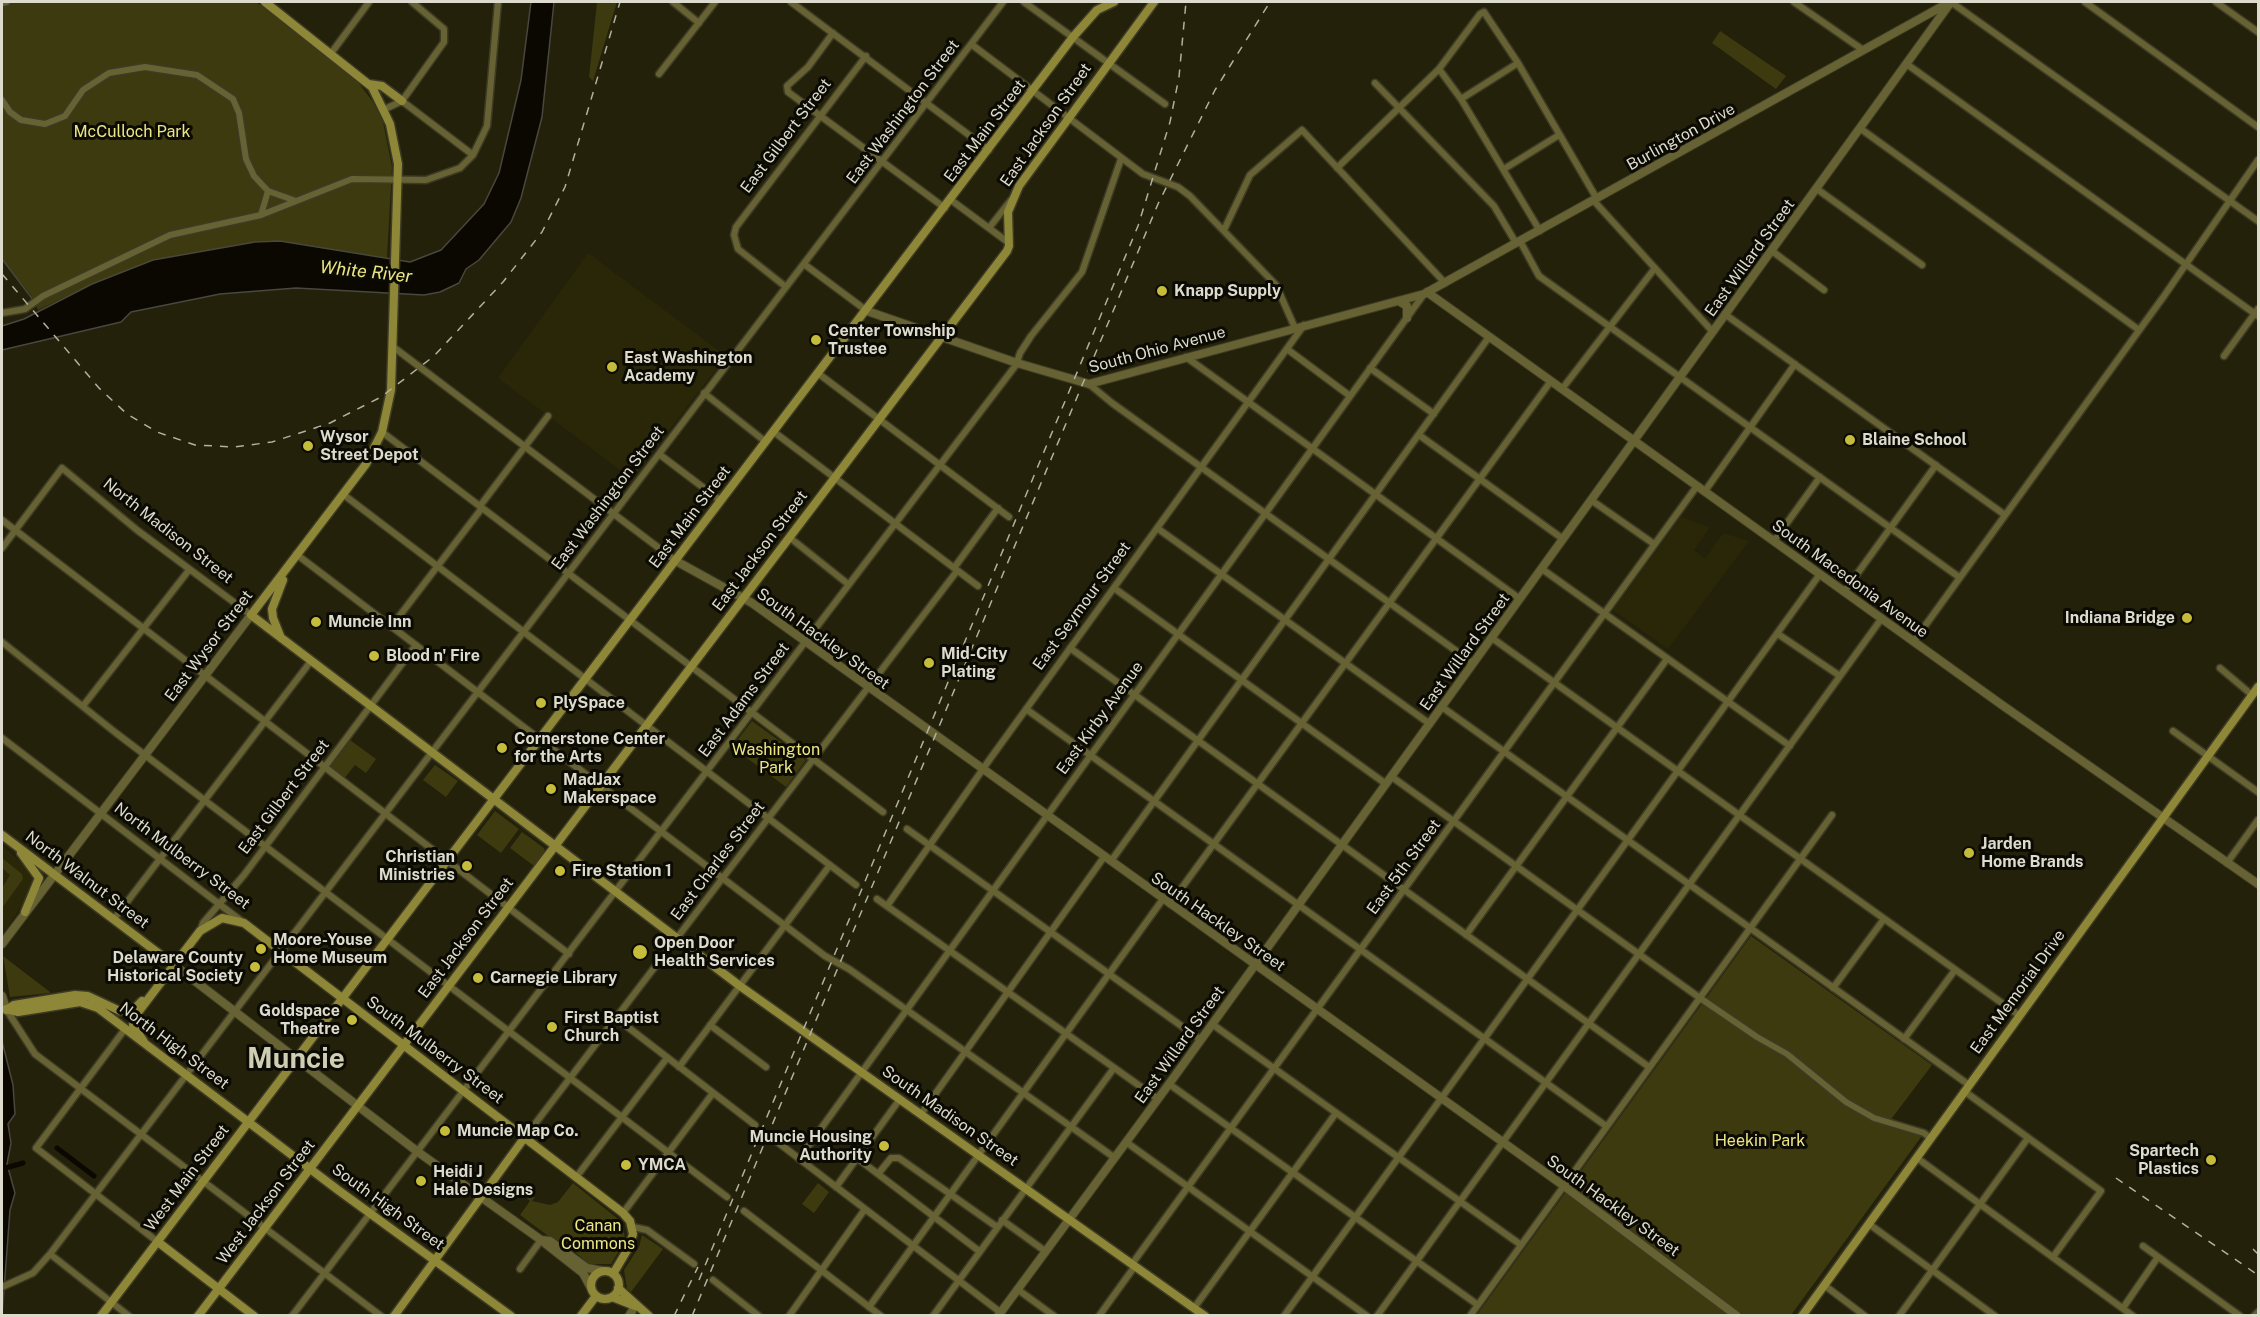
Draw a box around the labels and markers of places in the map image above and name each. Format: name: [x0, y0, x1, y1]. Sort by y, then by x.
place label: Knapp Supply: [1174, 281, 1281, 301]
marker: Knapp Supply: [1155, 284, 1169, 298]
place label: Center Township Trustee: [828, 321, 955, 359]
marker: Center Township Trustee: [809, 333, 823, 347]
place label: East Washington Academy: [624, 348, 753, 386]
marker: East Washington Academy: [605, 360, 619, 374]
place label: Wysor Street Depot: [320, 427, 419, 465]
place label: Blaine School: [1862, 430, 1967, 450]
marker: Blaine School: [1843, 433, 1857, 447]
marker: Wysor Street Depot: [301, 439, 315, 453]
place label: Indiana Bridge: [2065, 608, 2175, 628]
marker: Indiana Bridge: [2180, 611, 2194, 625]
place label: Muncie Inn: [328, 612, 411, 632]
marker: Muncie Inn: [309, 615, 323, 629]
place label: Mid-City Plating: [941, 644, 1007, 682]
place label: Blood n' Fire: [386, 646, 480, 666]
marker: Blood n' Fire: [367, 649, 381, 663]
marker: Mid-City Plating: [922, 656, 936, 670]
place label: PlySpace: [553, 693, 625, 713]
marker: PlySpace: [534, 696, 548, 710]
place label: Cornerstone Center for the Arts: [514, 729, 665, 767]
marker: Cornerstone Center for the Arts: [495, 741, 509, 755]
place label: MadJax Makerspace: [563, 770, 656, 808]
marker: MadJax Makerspace: [544, 782, 558, 796]
place label: Jarden Home Brands: [1981, 834, 2084, 872]
marker: Jarden Home Brands: [1962, 846, 1976, 860]
place label: Christian Ministries: [379, 847, 455, 885]
marker: Christian Ministries: [460, 859, 474, 873]
place label: Fire Station 1: [572, 861, 672, 881]
marker: Fire Station 1: [553, 864, 567, 878]
place label: Moore-Youse Home Museum: [273, 930, 387, 968]
place label: Open Door Health Services: [654, 933, 775, 971]
marker: Moore-Youse Home Museum: [254, 942, 268, 956]
marker: Open Door Health Services: [631, 943, 649, 961]
place label: Delaware County Historical Society: [107, 948, 243, 986]
marker: Delaware County Historical Society: [248, 960, 262, 974]
place label: Carnegie Library: [490, 968, 617, 988]
marker: Carnegie Library: [471, 971, 485, 985]
place label: Goldspace Theatre: [259, 1001, 340, 1039]
place label: First Baptist Church: [564, 1008, 659, 1046]
marker: Goldspace Theatre: [345, 1013, 359, 1027]
marker: First Baptist Church: [545, 1020, 559, 1034]
place label: Muncie Map Co.: [457, 1121, 579, 1141]
marker: Muncie Map Co.: [438, 1124, 452, 1138]
place label: Muncie Housing Authority: [749, 1127, 872, 1165]
marker: Muncie Housing Authority: [877, 1139, 891, 1153]
place label: Spartech Plastics: [2129, 1141, 2199, 1179]
marker: Spartech Plastics: [2204, 1153, 2218, 1167]
place label: YMCA: [638, 1155, 686, 1175]
marker: YMCA: [619, 1158, 633, 1172]
place label: Heidi J Hale Designs: [433, 1162, 533, 1200]
marker: Heidi J Hale Designs: [414, 1174, 428, 1188]

